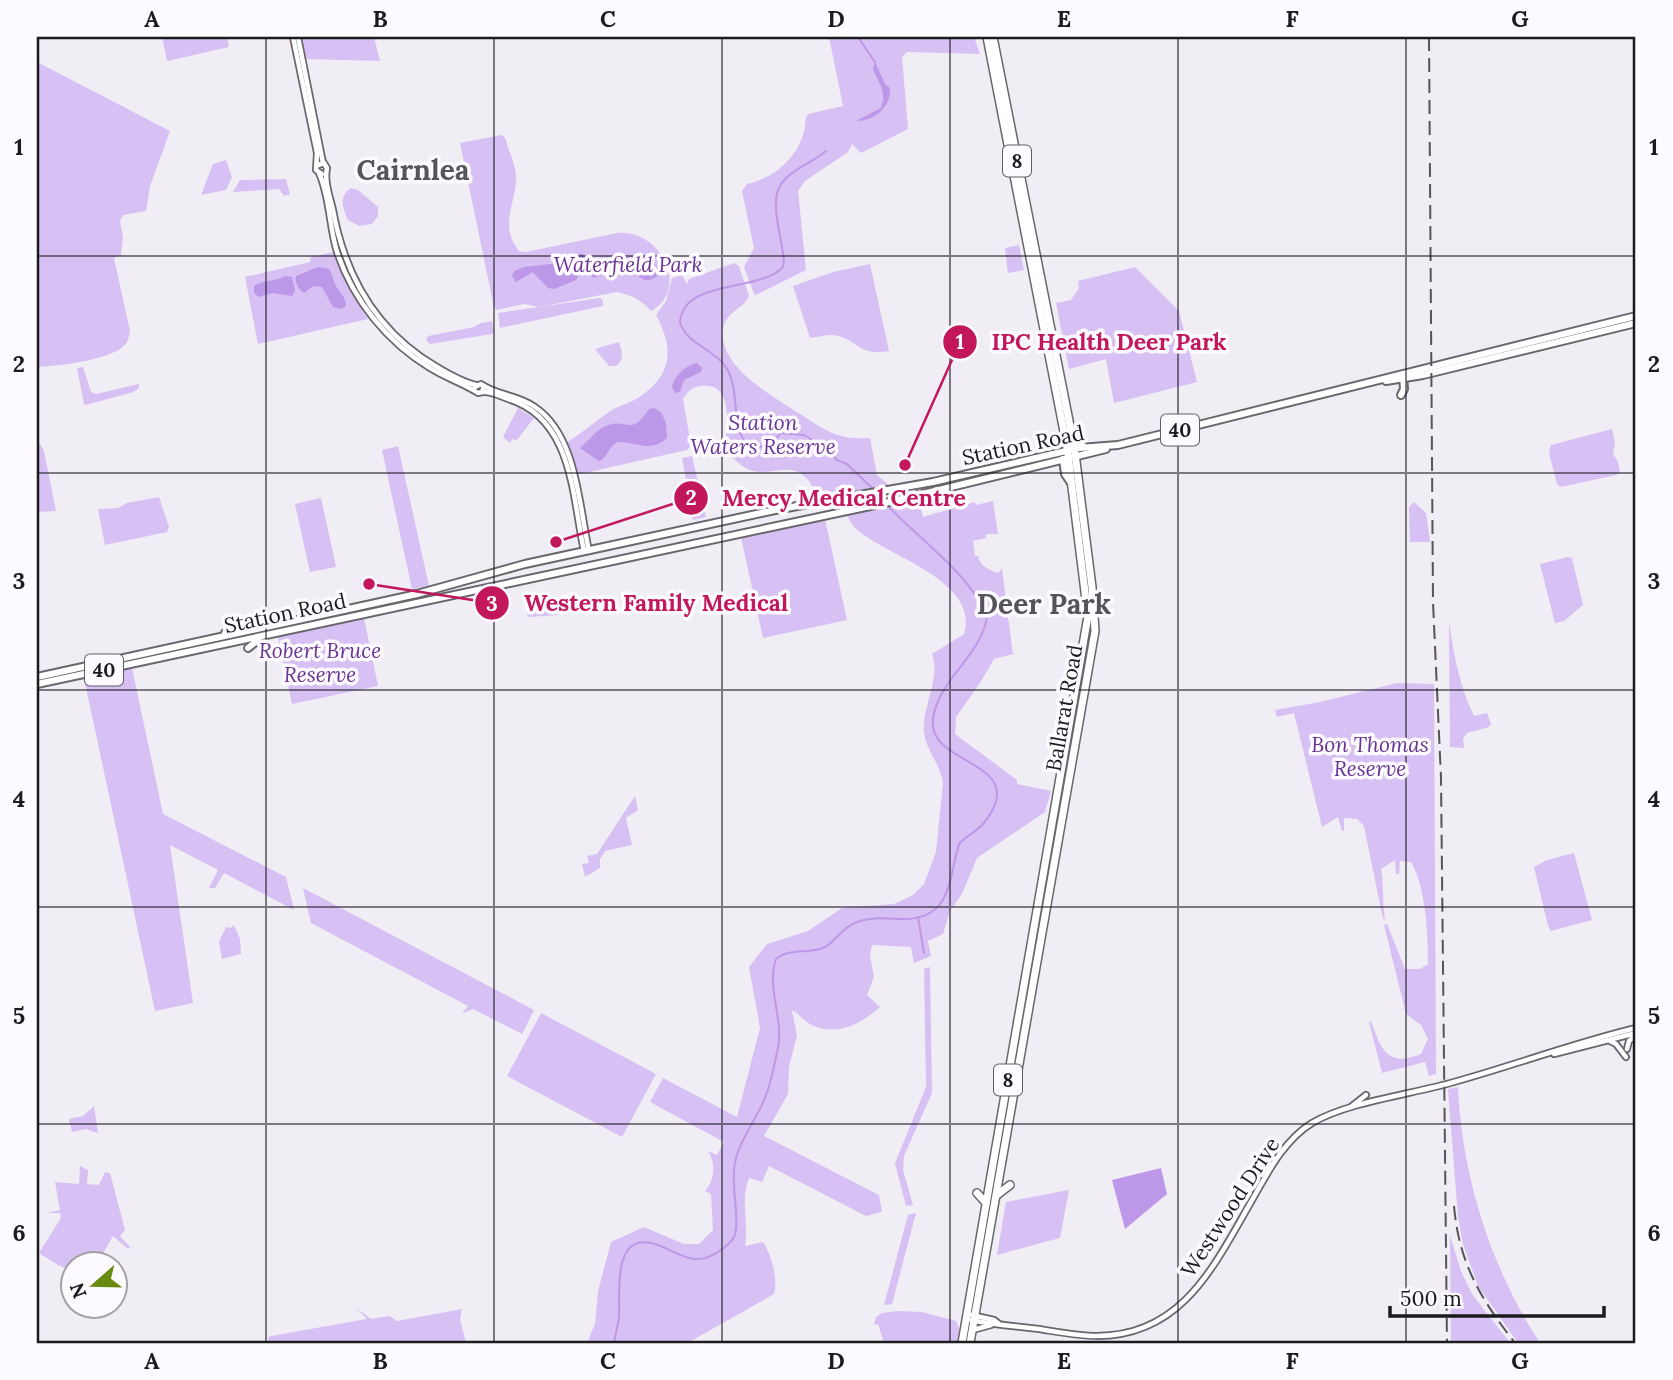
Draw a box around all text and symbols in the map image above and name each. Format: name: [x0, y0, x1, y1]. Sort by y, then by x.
text: A: [144, 4, 160, 33]
text: B: [372, 4, 388, 33]
text: C: [600, 4, 616, 33]
text: D: [827, 4, 845, 33]
text: E: [1057, 4, 1071, 33]
text: F: [1285, 4, 1299, 33]
text: G: [1511, 4, 1529, 33]
text: 1: [14, 132, 24, 161]
text: 1: [1649, 132, 1659, 161]
road number: 8: [1003, 146, 1031, 176]
district label: Cairnlea: [357, 152, 470, 188]
park label: Waterfield Park: [554, 251, 703, 278]
callout: IPC Health Deer Park: [942, 320, 1240, 364]
text: IPC Health Deer Park: [991, 327, 1227, 356]
text: 1: [956, 328, 964, 355]
text: 2: [13, 349, 25, 378]
text: 2: [1648, 349, 1660, 378]
park label: Station Waters Reserve: [690, 409, 836, 460]
road number: 40: [1161, 414, 1199, 446]
street label: Station Road: [960, 419, 1086, 471]
callout: Mercy Medical Centre: [673, 476, 980, 520]
text: Mercy Medical Centre: [722, 483, 966, 512]
text: 2: [685, 484, 697, 511]
text: 3: [13, 566, 25, 595]
text: 3: [1648, 566, 1660, 595]
callout: Western Family Medical: [475, 581, 802, 625]
district label: Deer Park: [977, 586, 1112, 622]
street label: Station Road: [222, 587, 348, 639]
text: Western Family Medical: [524, 588, 788, 617]
text: 3: [486, 590, 498, 617]
park label: Robert Bruce Reserve: [259, 637, 381, 688]
street label: Ballarat Road: [1040, 643, 1088, 773]
road number: 40: [85, 654, 123, 685]
park label: Bon Thomas Reserve: [1311, 731, 1429, 782]
text: 4: [13, 784, 25, 813]
text: 4: [1648, 784, 1660, 813]
text: 5: [13, 1001, 25, 1030]
text: 5: [1648, 1001, 1660, 1030]
road number: 8: [994, 1064, 1022, 1096]
street label: Westwood Drive: [1175, 1132, 1285, 1282]
text: 6: [12, 1218, 26, 1247]
text: 6: [1647, 1218, 1661, 1247]
north arrow: [60, 1250, 130, 1320]
scale bar: [1390, 1275, 1603, 1319]
text: N: [64, 1280, 92, 1302]
text: 500 m: [1400, 1285, 1462, 1312]
text: A: [144, 1346, 160, 1375]
text: B: [372, 1346, 388, 1375]
text: C: [600, 1346, 616, 1375]
text: D: [827, 1346, 845, 1375]
text: E: [1057, 1346, 1071, 1375]
text: F: [1285, 1346, 1299, 1375]
text: G: [1511, 1346, 1529, 1375]

